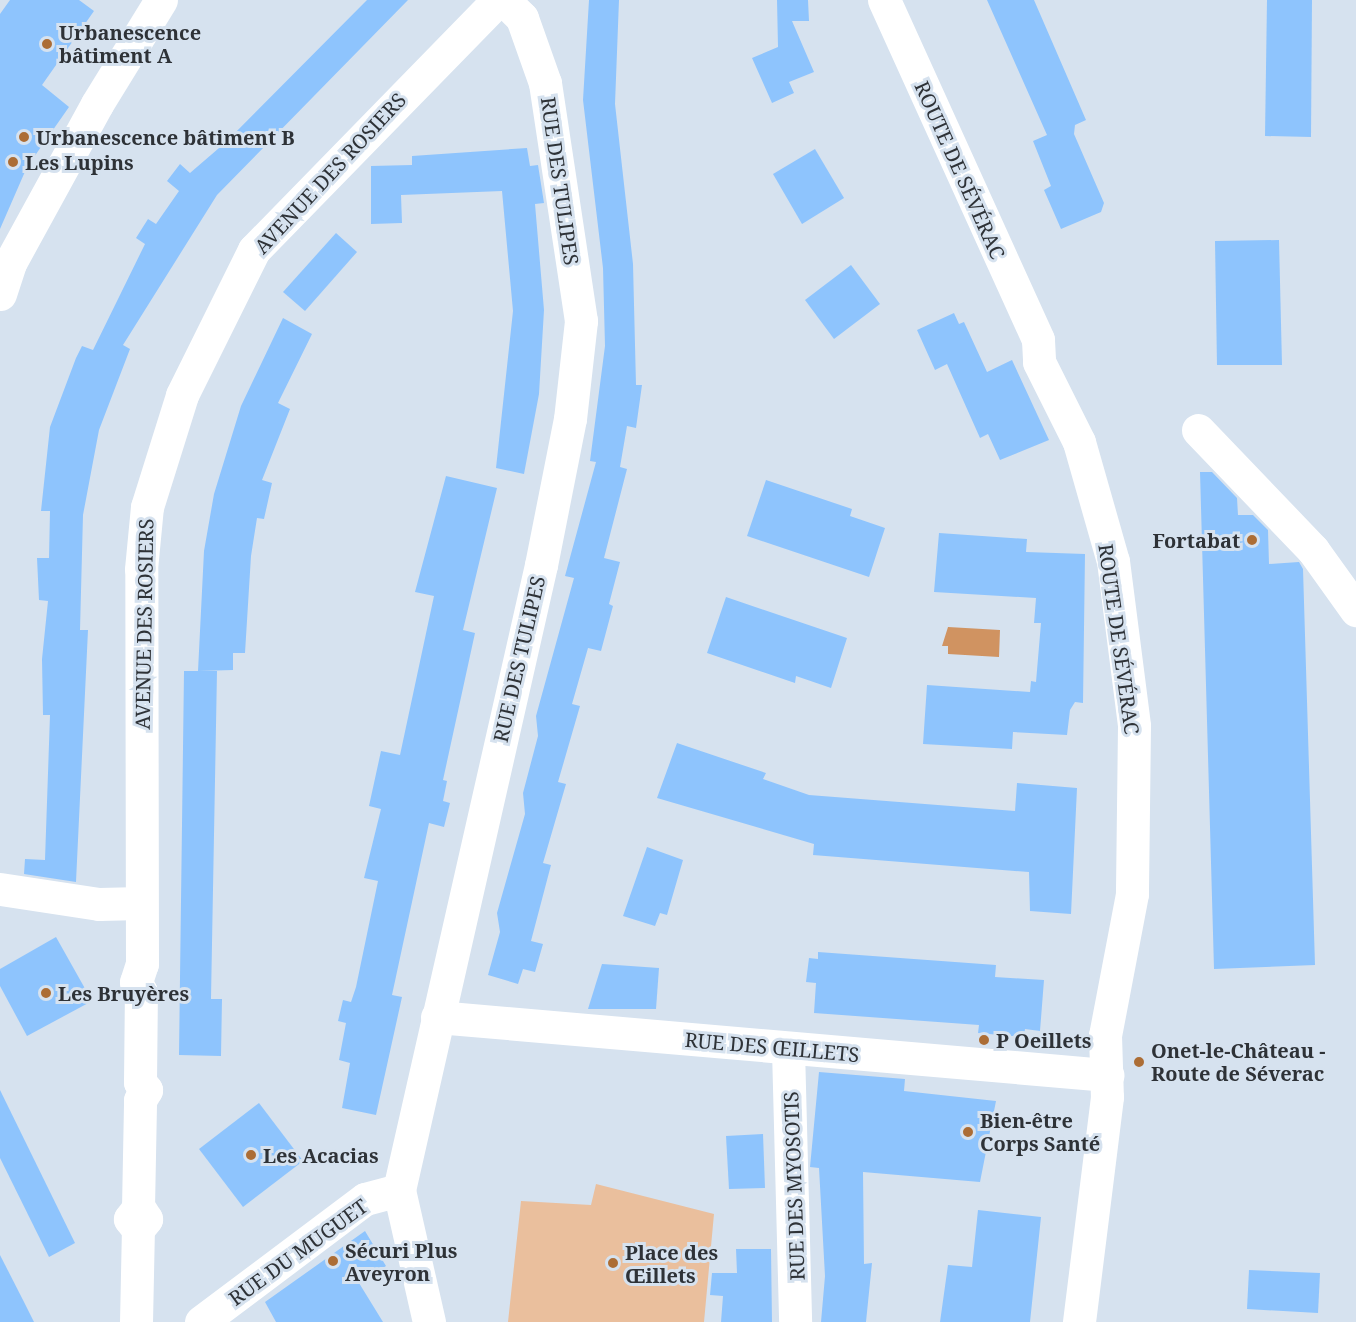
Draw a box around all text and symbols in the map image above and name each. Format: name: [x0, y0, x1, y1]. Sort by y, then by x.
place label: Urbanescence bâtiment A: [59, 20, 201, 67]
marker: Urbanescence bâtiment A: [40, 37, 54, 51]
street label: ROUTE DE SÉVÉRAC: [910, 77, 1010, 263]
street label: AVENUE DES ROSIERS: [249, 88, 411, 258]
street label: RUE DES TULIPES: [536, 95, 584, 267]
place label: Urbanescence bâtiment B: [36, 125, 295, 149]
marker: Urbanescence bâtiment B: [17, 130, 31, 144]
place label: Les Lupins: [25, 150, 134, 174]
marker: Les Lupins: [6, 155, 20, 169]
street label: AVENUE DES ROSIERS: [130, 518, 158, 730]
place label: Fortabat: [1152, 528, 1240, 552]
marker: Fortabat: [1245, 533, 1259, 547]
street label: ROUTE DE SÉVÉRAC: [1094, 542, 1144, 736]
street label: RUE DES TULIPES: [488, 574, 550, 744]
place label: Les Bruyères: [58, 981, 189, 1005]
marker: Les Bruyères: [39, 986, 53, 1000]
street label: RUE DES ŒILLETS: [684, 1027, 860, 1067]
place label: P Oeillets: [996, 1028, 1091, 1052]
marker: P Oeillets: [977, 1033, 991, 1047]
place label: Onet-le-Château - Route de Séverac: [1151, 1038, 1325, 1085]
marker: Onet-le-Château - Route de Séverac: [1132, 1055, 1146, 1069]
street label: RUE DES MYOSOTIS: [779, 1091, 809, 1281]
place label: Bien-être Corps Santé: [980, 1108, 1100, 1155]
marker: Bien-être Corps Santé: [961, 1125, 975, 1139]
place label: Les Acacias: [263, 1143, 379, 1167]
marker: Les Acacias: [244, 1148, 258, 1162]
street label: RUE DU MUGUET: [224, 1194, 372, 1310]
place label: Sécuri Plus Aveyron: [345, 1238, 457, 1285]
place label: Place des Œillets: [625, 1240, 718, 1287]
marker: Sécuri Plus Aveyron: [326, 1254, 340, 1268]
marker: Place des Œillets: [606, 1256, 620, 1270]

